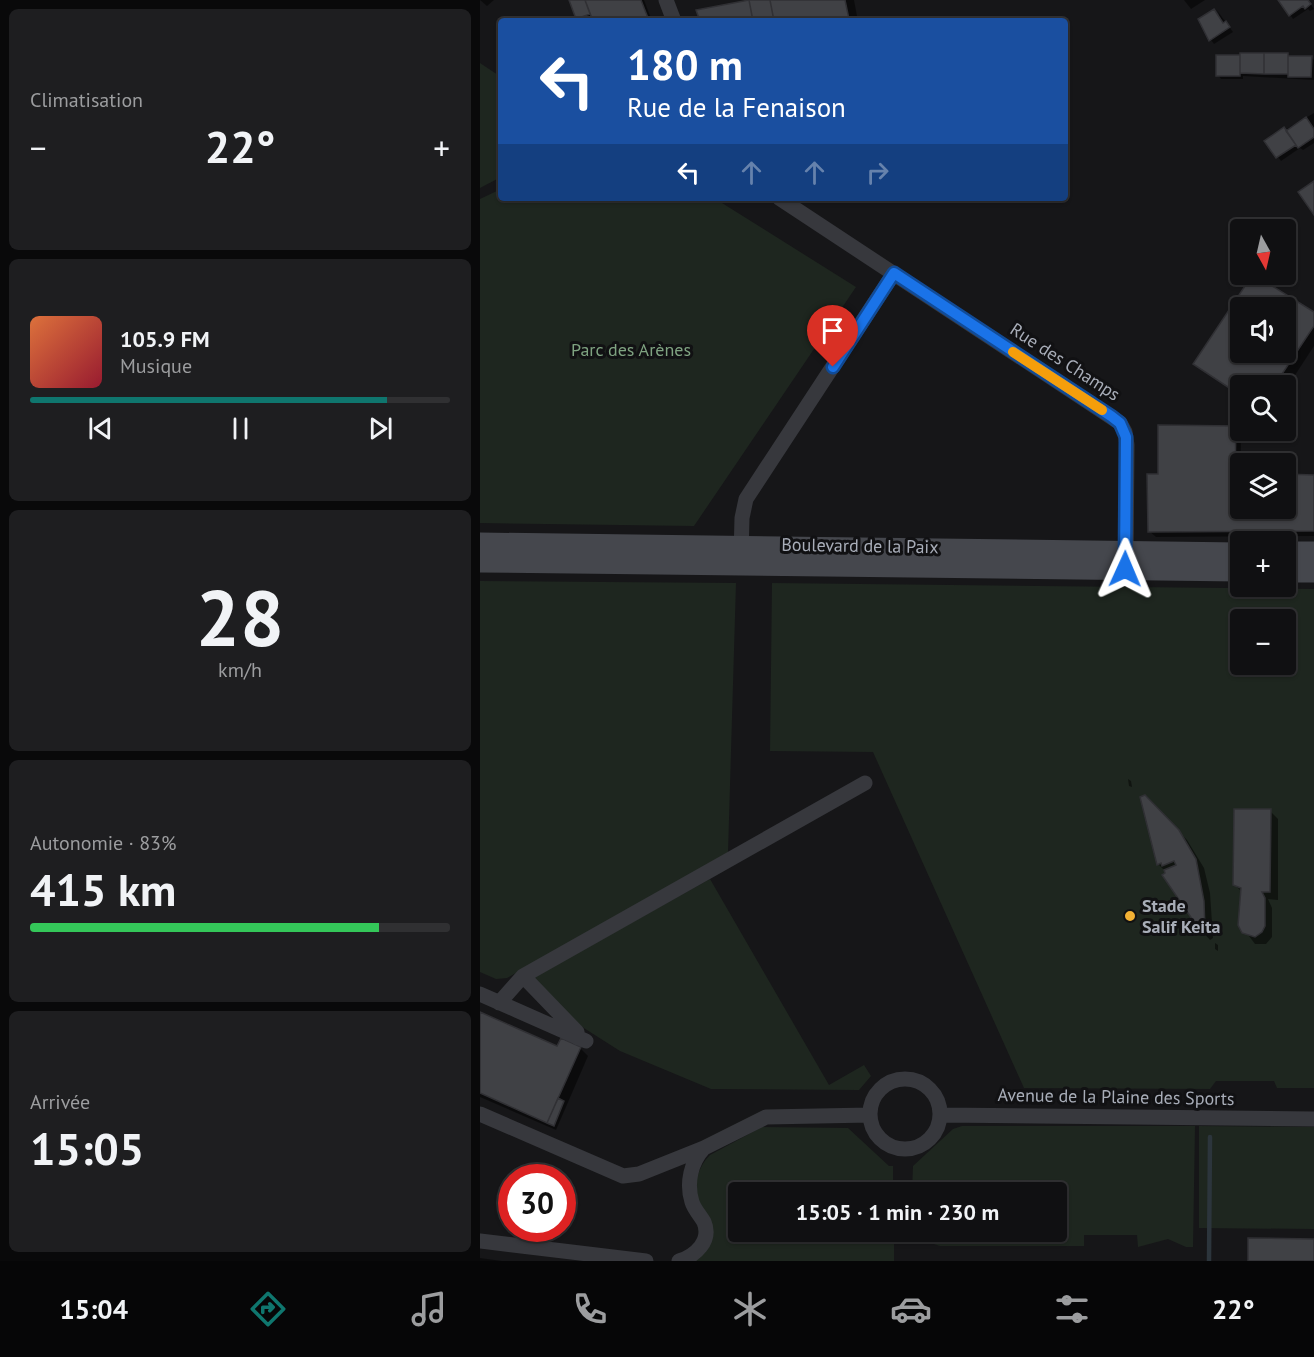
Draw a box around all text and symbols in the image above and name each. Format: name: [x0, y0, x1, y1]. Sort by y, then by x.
text: 180 m: [627, 37, 743, 92]
icon: left: [528, 42, 606, 120]
text: Climatisation: [30, 87, 143, 113]
text: Rue de la Fenaison: [627, 90, 846, 124]
text: 22°: [205, 117, 275, 175]
text: −: [30, 126, 47, 169]
text: +: [433, 126, 450, 169]
icon: left: [672, 156, 705, 189]
icon: ahead: [735, 156, 768, 189]
icon: ahead: [798, 156, 831, 189]
icon: right: [861, 156, 894, 189]
north arrow: [1230, 219, 1296, 285]
map controls: [1230, 219, 1296, 675]
button: sound: [1230, 297, 1296, 363]
pin: [807, 305, 858, 367]
icon: arrive: [816, 314, 849, 347]
street label: Rue des Champs: [1006, 318, 1125, 406]
text: 105.9 FM: [120, 325, 210, 353]
park label: Parc des Arènes: [571, 338, 691, 361]
text: Musique: [120, 353, 192, 379]
button: search: [1230, 375, 1296, 441]
icon: previous: [84, 412, 117, 445]
icon: pause: [224, 412, 257, 445]
icon: next: [364, 412, 397, 445]
button: layers: [1230, 453, 1296, 519]
button: +: [1230, 531, 1296, 597]
street label: Boulevard de la Paix: [781, 533, 939, 558]
position arrow: [1093, 537, 1157, 601]
text: 28: [196, 567, 284, 668]
button: −: [1230, 609, 1296, 675]
text: km/h: [218, 657, 262, 683]
text: Autonomie · 83%: [30, 830, 176, 856]
text: 415 km: [30, 860, 176, 918]
place label: Stade Salif Keita: [1142, 894, 1220, 938]
marker: Stade Salif Keita: [1123, 909, 1137, 923]
street label: Avenue de la Plaine des Sports: [997, 1083, 1235, 1110]
text: Arrivée: [30, 1089, 90, 1115]
text: 15:05: [30, 1119, 144, 1177]
speed limit sign: 30: [498, 1164, 576, 1242]
text: 15:05 · 1 min · 230 m: [796, 1198, 999, 1226]
icon: directions: [247, 1288, 289, 1330]
icon: music: [408, 1288, 450, 1330]
icon: phone: [569, 1288, 611, 1330]
icon: climate: [729, 1288, 771, 1330]
icon: car: [890, 1288, 932, 1330]
icon: filters: [1051, 1288, 1093, 1330]
text: 15:04: [59, 1292, 128, 1326]
text: 22°: [1212, 1292, 1254, 1326]

